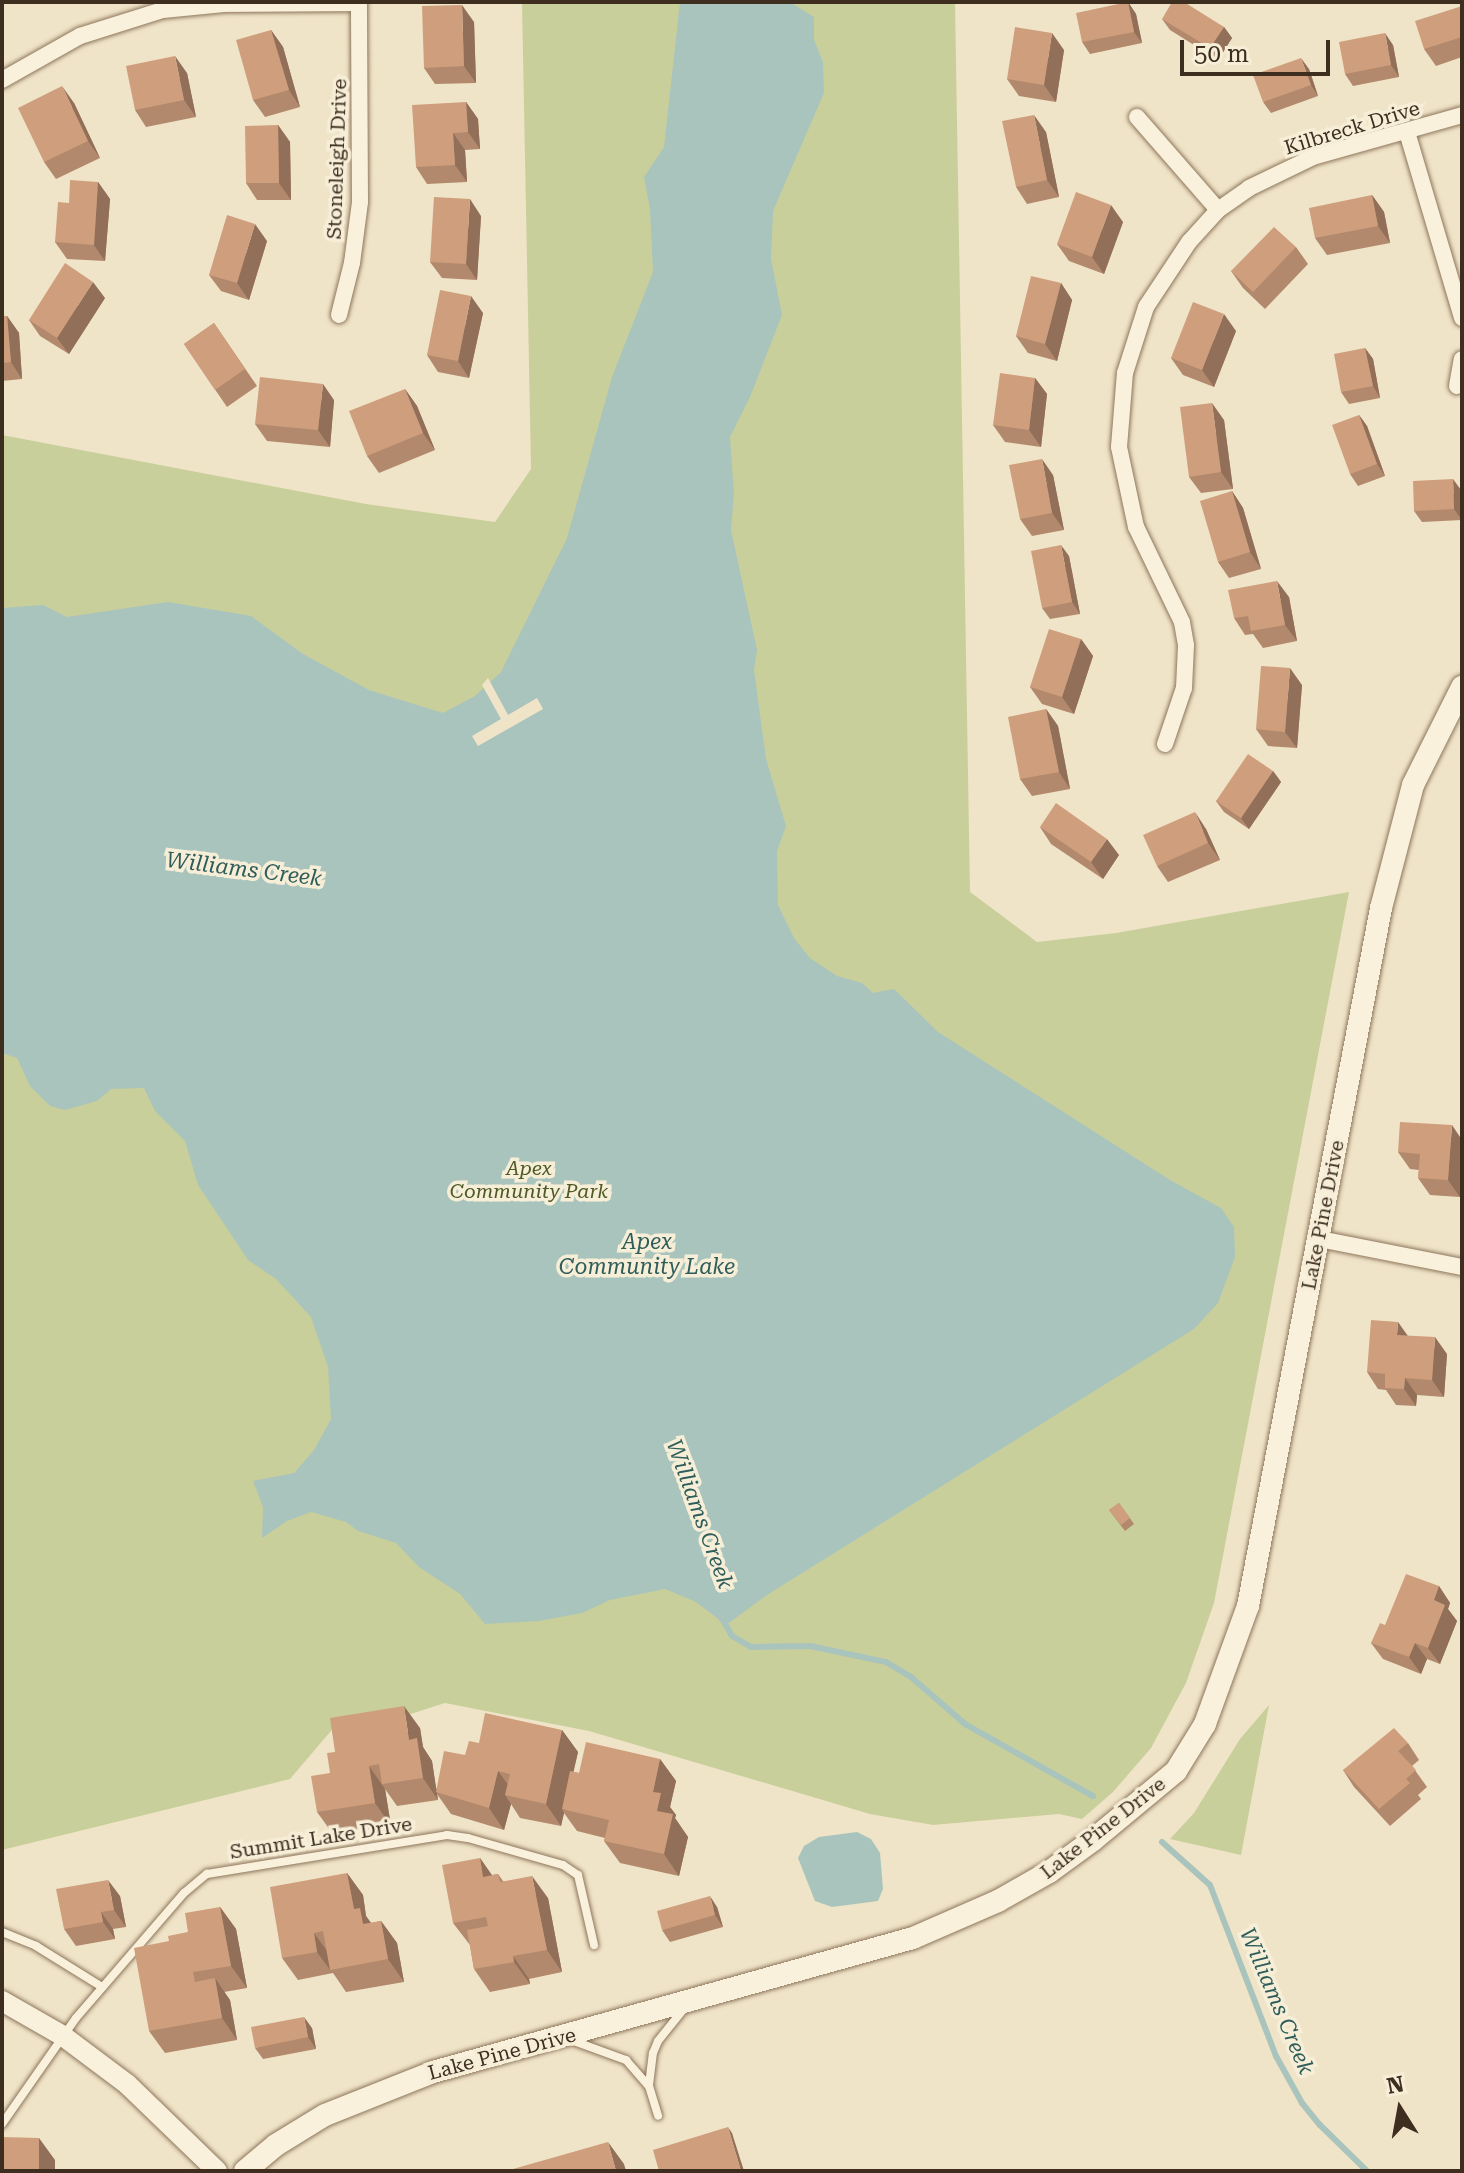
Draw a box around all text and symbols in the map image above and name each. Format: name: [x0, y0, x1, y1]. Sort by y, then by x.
scale bar: [1184, 24, 1334, 74]
text: 50 m: [1194, 40, 1249, 68]
street label: Stoneleigh Drive: [322, 78, 352, 240]
street label: Kilbreck Drive: [1281, 96, 1423, 160]
water label: Williams Creek: [165, 846, 323, 892]
street label: Lake Pine Drive: [1297, 1138, 1349, 1292]
park label: Apex Community Park: [450, 1157, 608, 1204]
water label: Apex Community Lake: [559, 1228, 735, 1280]
water label: Williams Creek: [661, 1436, 739, 1592]
street label: Lake Pine Drive: [1036, 1772, 1170, 1884]
street label: Summit Lake Drive: [228, 1812, 414, 1864]
water label: Williams Creek: [1234, 1924, 1320, 2078]
street label: Lake Pine Drive: [425, 2023, 579, 2085]
north arrow: [1360, 2069, 1440, 2149]
text: N: [1385, 2071, 1406, 2099]

